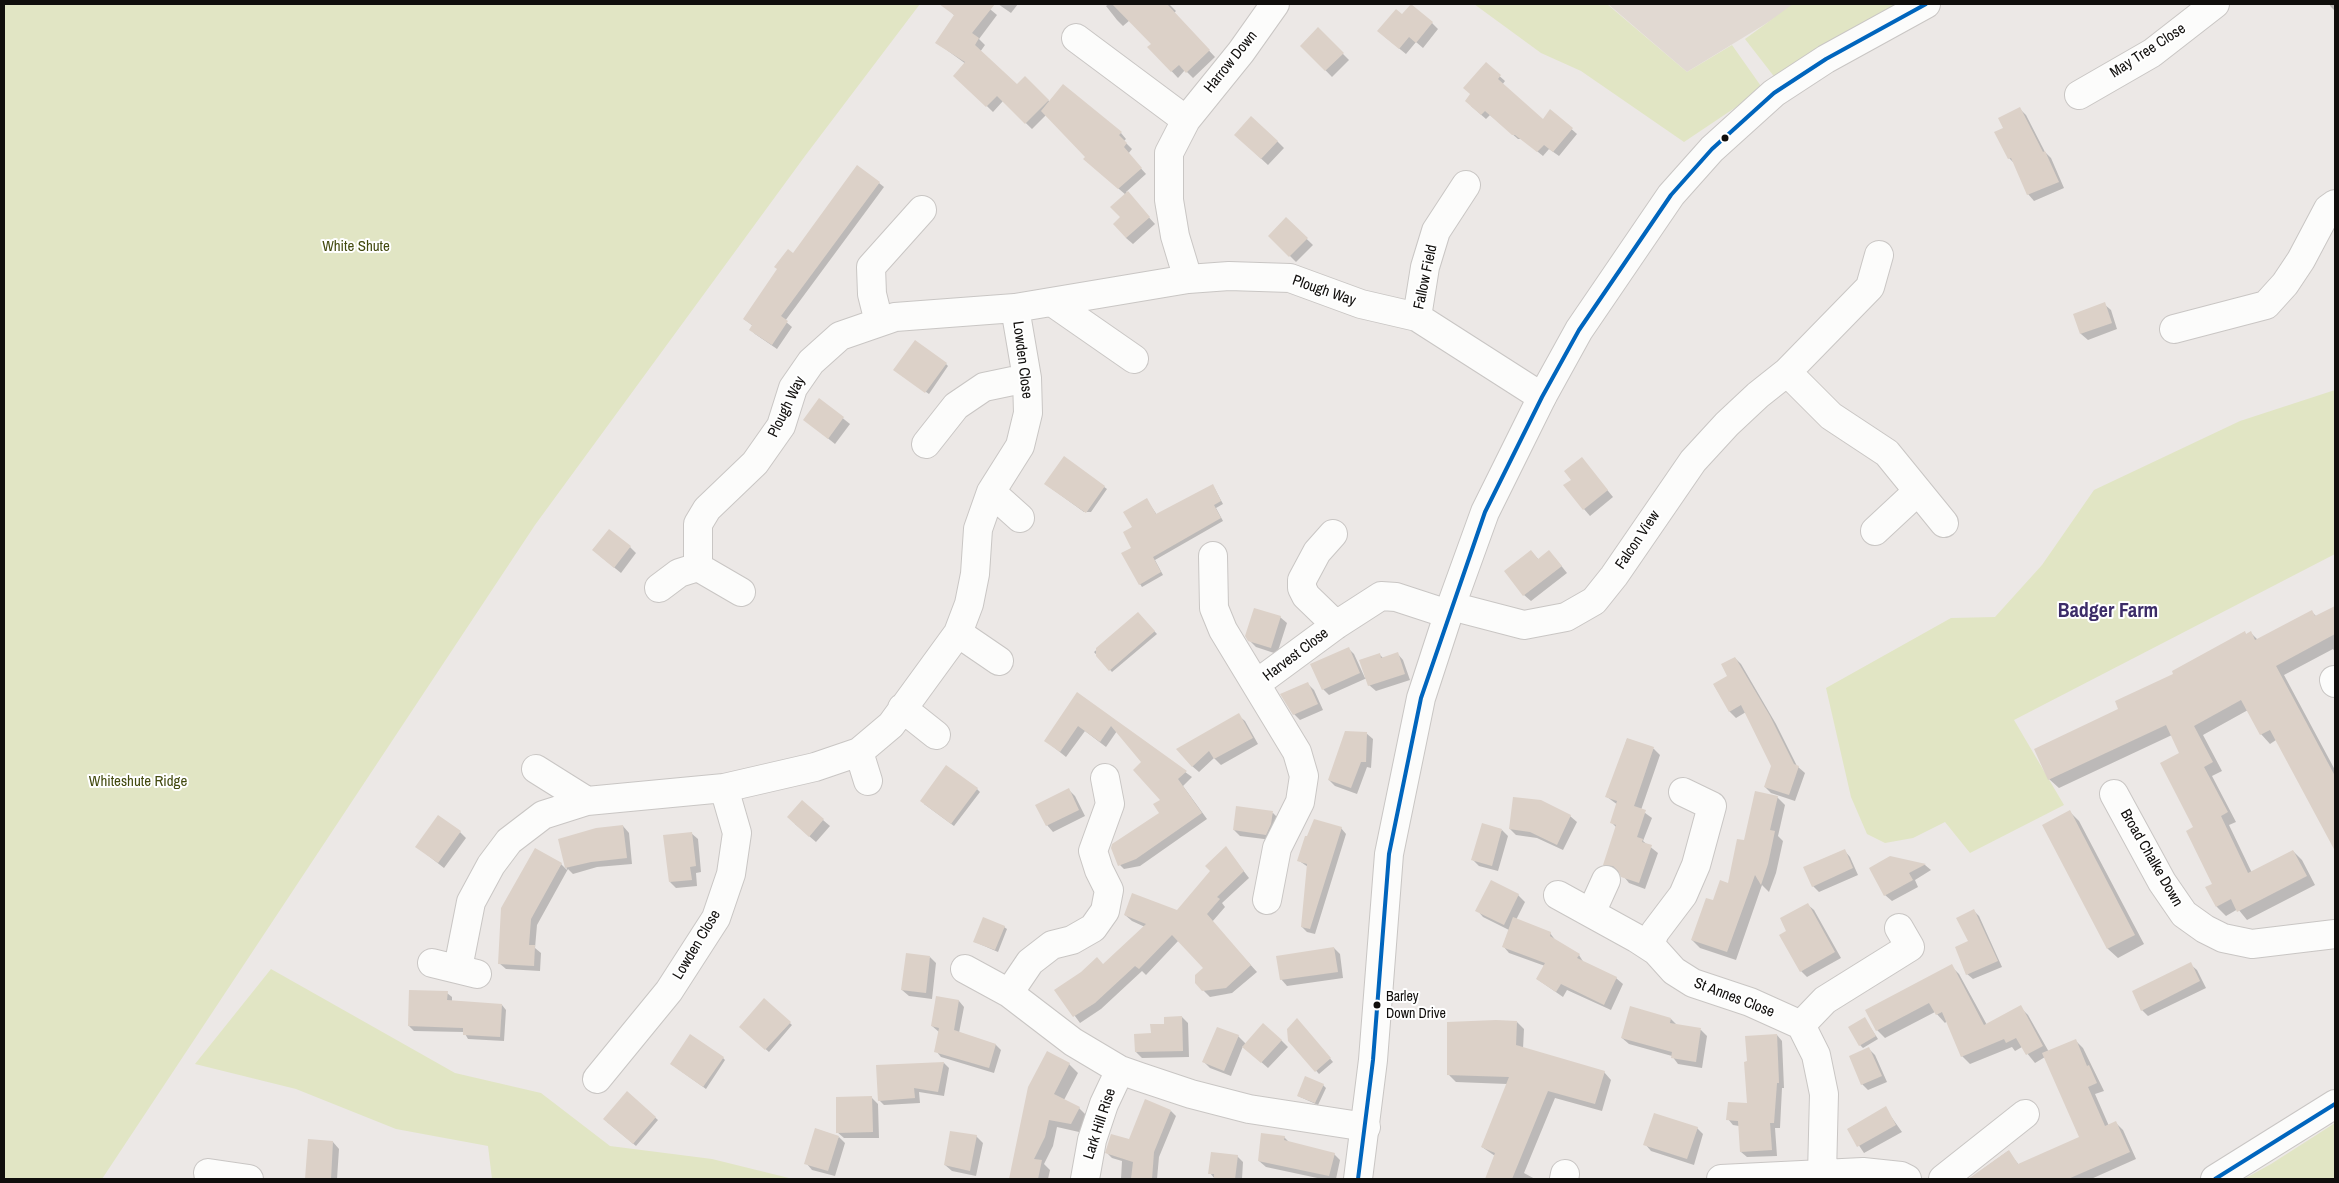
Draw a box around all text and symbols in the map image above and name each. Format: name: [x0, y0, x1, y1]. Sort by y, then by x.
street label: May Tree Close: [2107, 20, 2189, 82]
street label: Harrow Down: [1201, 27, 1261, 97]
unlabelled marker: [1720, 133, 1730, 143]
park label: White Shute: [322, 238, 390, 256]
street label: Fallow Field: [1410, 243, 1442, 311]
street label: Plough Way: [1290, 272, 1358, 310]
street label: Lowden Close: [1008, 320, 1036, 400]
street label: Plough Way: [764, 373, 810, 441]
street label: Falcon View: [1612, 507, 1664, 573]
district label: Badger Farm: [2058, 600, 2158, 624]
street label: Harvest Close: [1260, 625, 1332, 685]
park label: Whiteshute Ridge: [89, 773, 187, 791]
street label: Broad Chalke Down: [2116, 806, 2186, 910]
street label: Lowden Close: [669, 907, 725, 983]
street label: St Annes Close: [1691, 974, 1777, 1022]
place label: Barley Down Drive: [1386, 989, 1446, 1022]
marker: Barley Down Drive: [1372, 1000, 1382, 1010]
street label: Lark Hill Rise: [1080, 1086, 1120, 1162]

